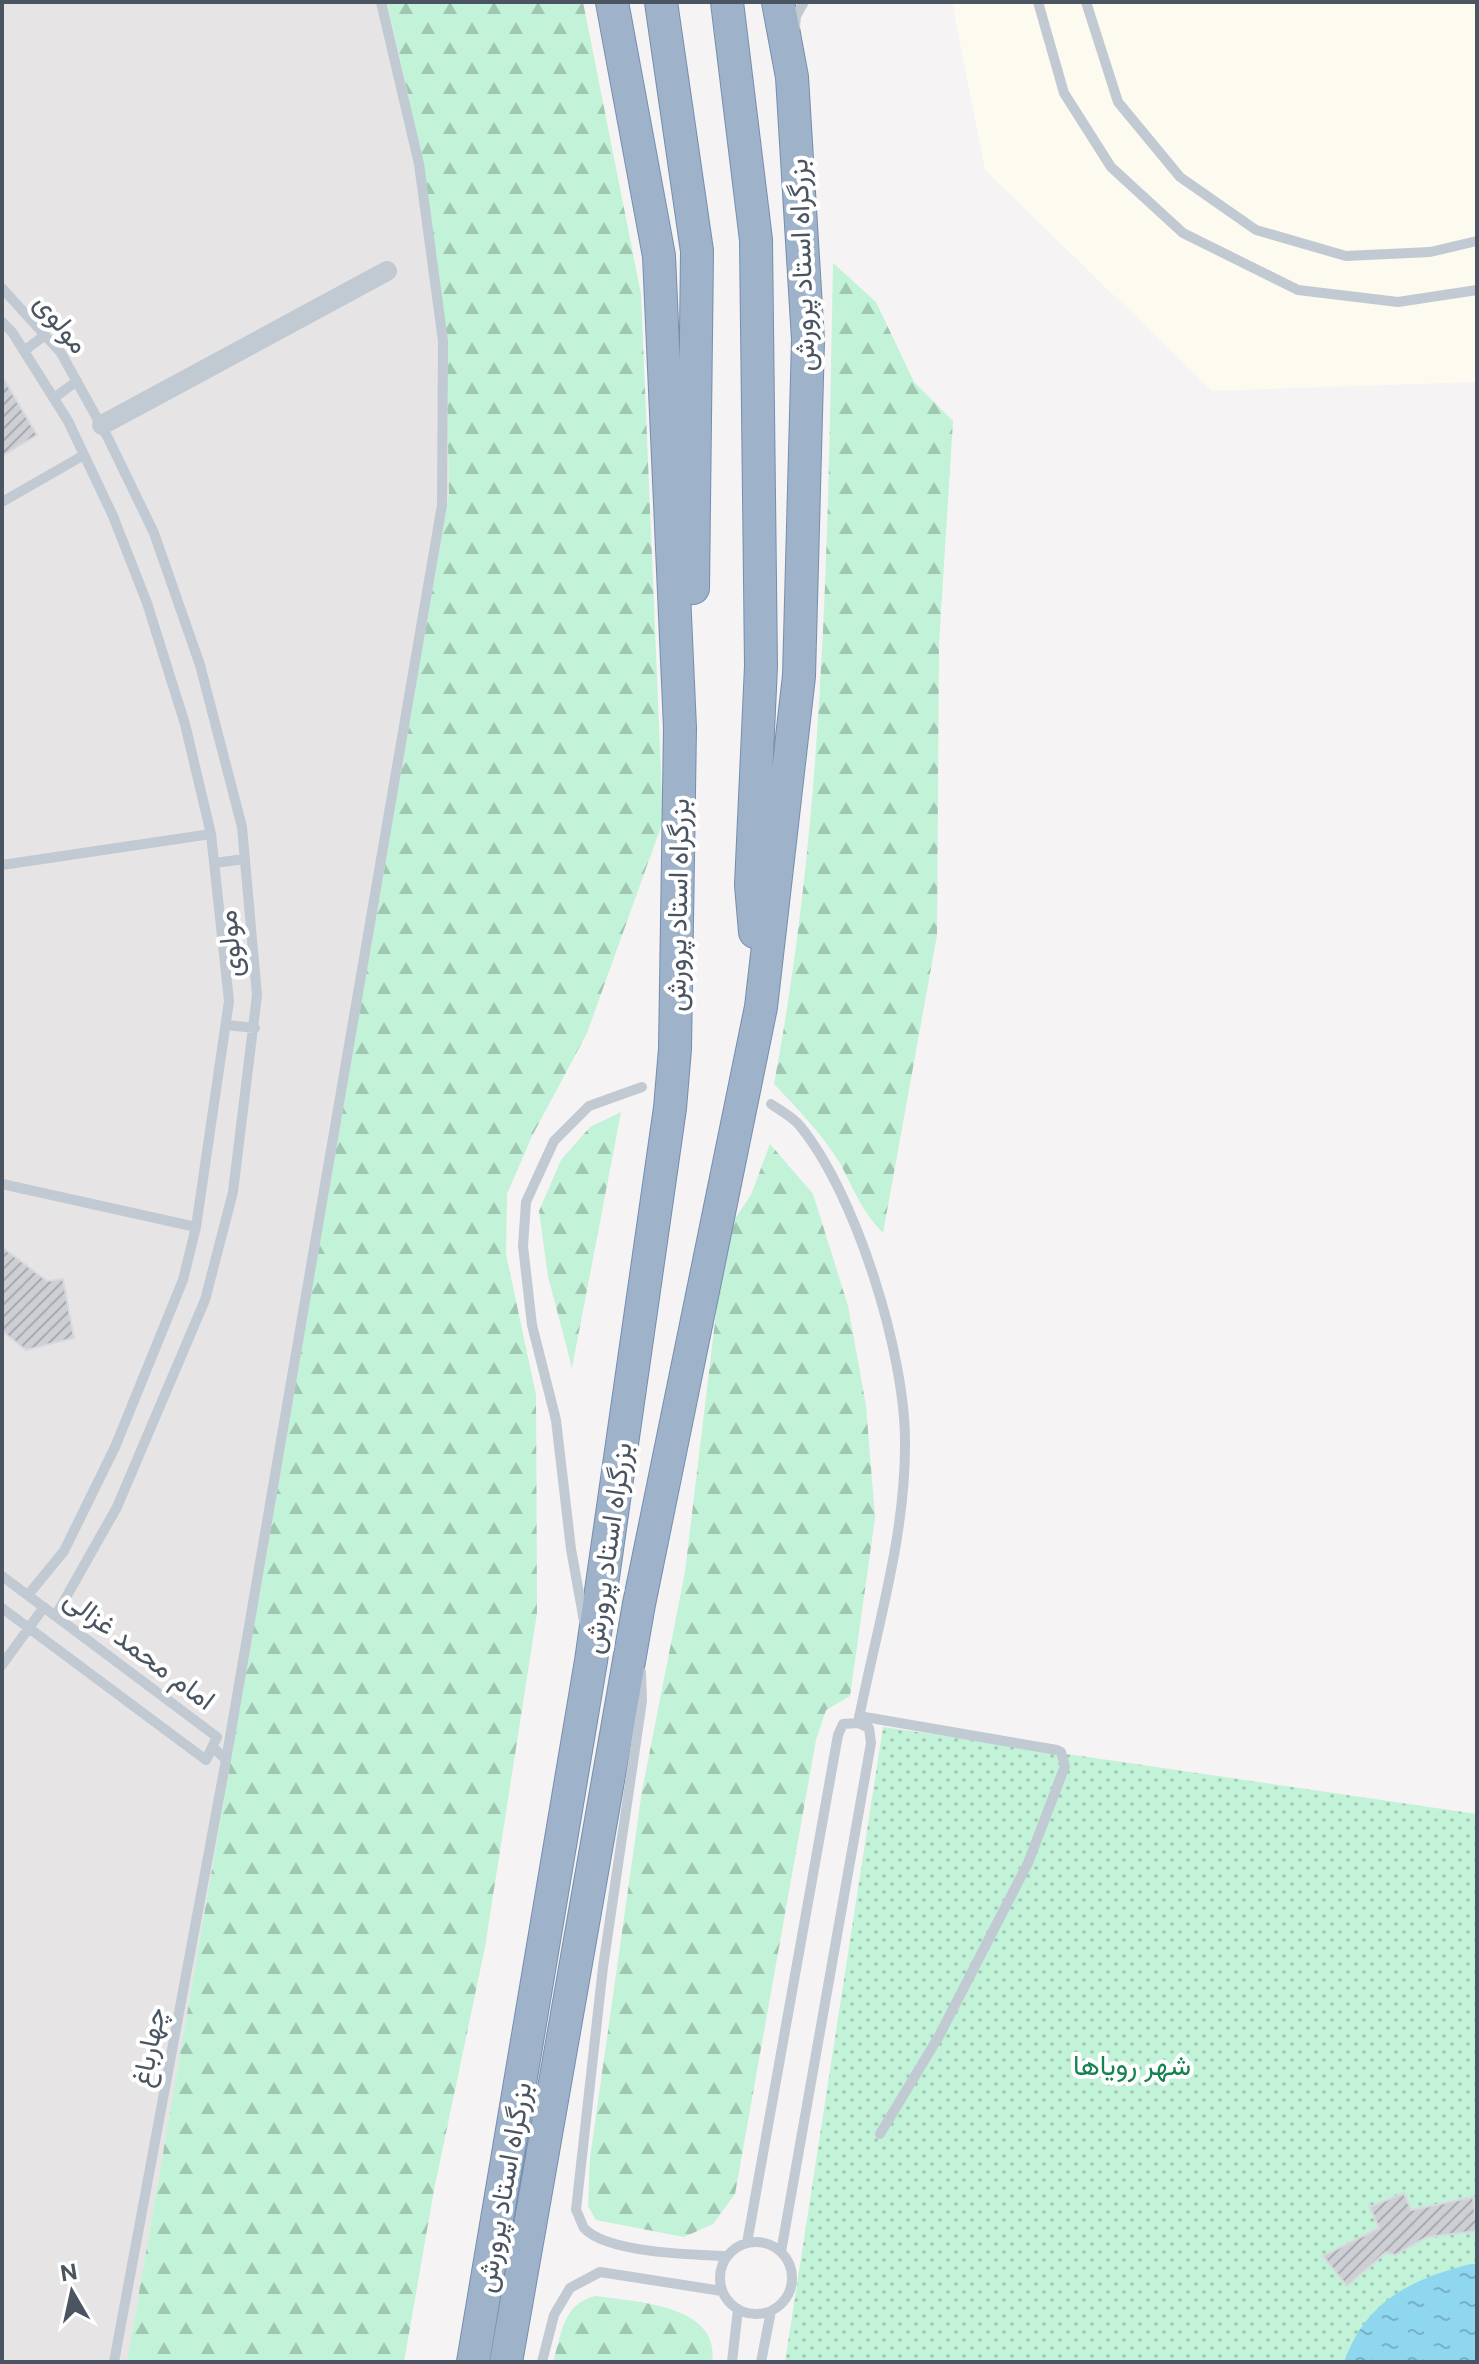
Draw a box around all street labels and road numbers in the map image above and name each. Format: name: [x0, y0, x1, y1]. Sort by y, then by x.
street label: بزرگراه استاد پرورش: [780, 158, 824, 372]
street label: مولوی: [27, 286, 97, 361]
street label: بزرگراه استاد پرورش: [658, 798, 698, 1012]
street label: مولوی: [209, 909, 250, 979]
street label: بزرگراه استاد پرورش: [575, 1440, 641, 1656]
street label: امام محمد غزالی: [57, 1581, 222, 1718]
street label: چهارباغ: [124, 2004, 174, 2090]
street label: بزرگراه استاد پرورش: [468, 2079, 540, 2295]

